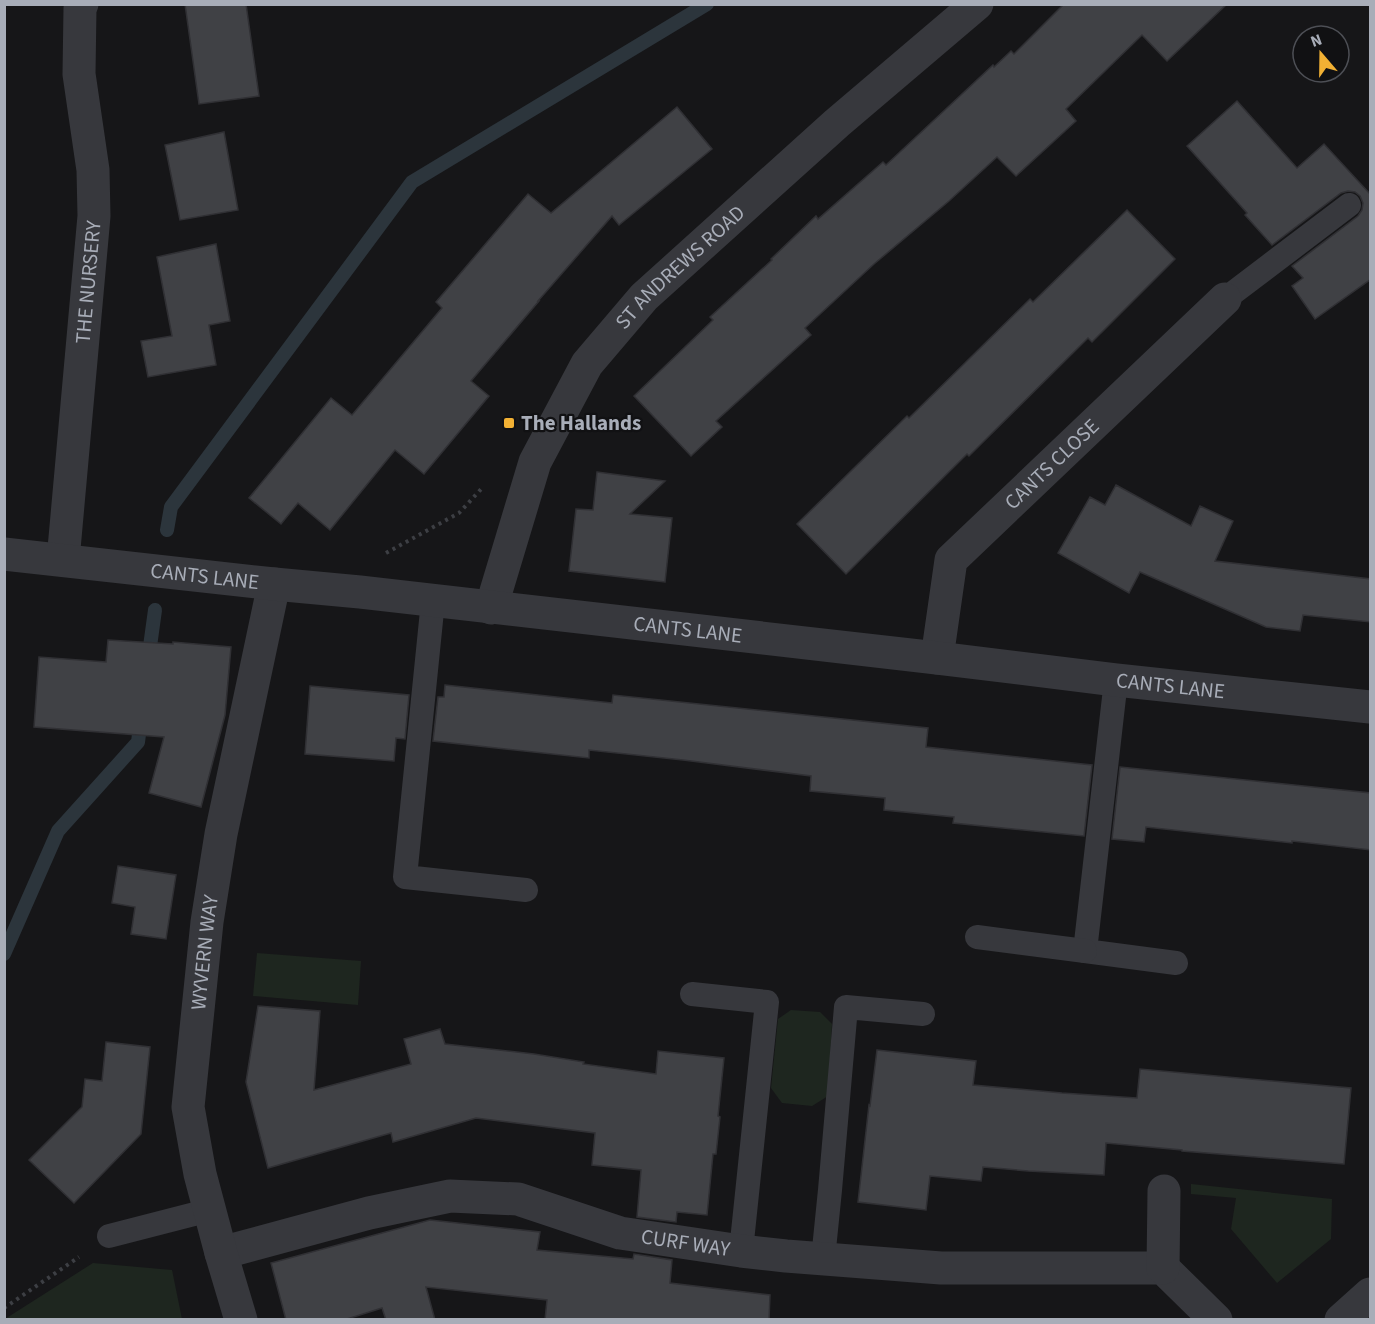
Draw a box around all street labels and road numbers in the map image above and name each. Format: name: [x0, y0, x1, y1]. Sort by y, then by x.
street label: ST ANDREWS ROAD: [608, 198, 751, 336]
street label: THE NURSERY: [68, 218, 109, 345]
street label: CANTS CLOSE: [998, 412, 1106, 517]
street label: CANTS LANE: [149, 555, 261, 597]
street label: CANTS LANE: [632, 608, 744, 651]
street label: CANTS LANE: [1115, 665, 1226, 706]
street label: WYVERN WAY: [183, 892, 226, 1012]
street label: CURF WAY: [639, 1221, 733, 1264]

